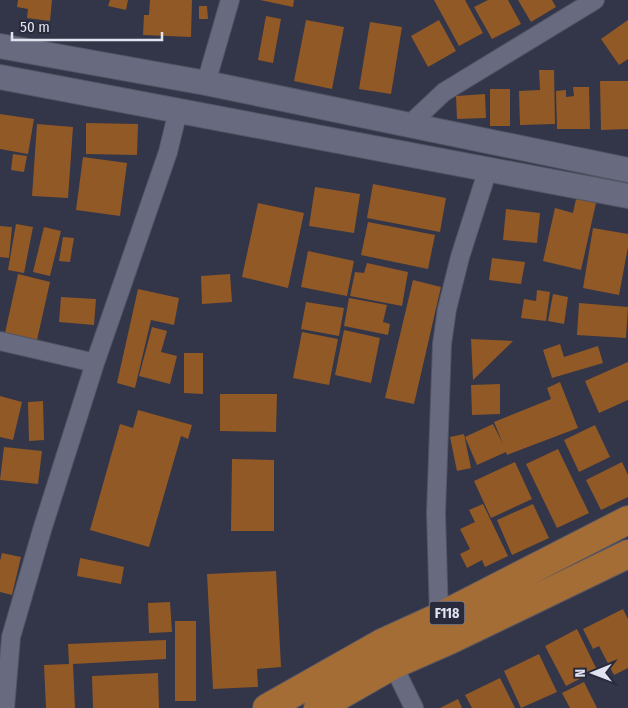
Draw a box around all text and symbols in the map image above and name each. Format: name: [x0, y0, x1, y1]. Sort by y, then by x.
scale bar: [12, 10, 162, 42]
text: 50 m: [20, 18, 50, 36]
road number: F118: [430, 602, 464, 624]
north arrow: [568, 648, 618, 698]
text: N: [572, 669, 589, 678]

